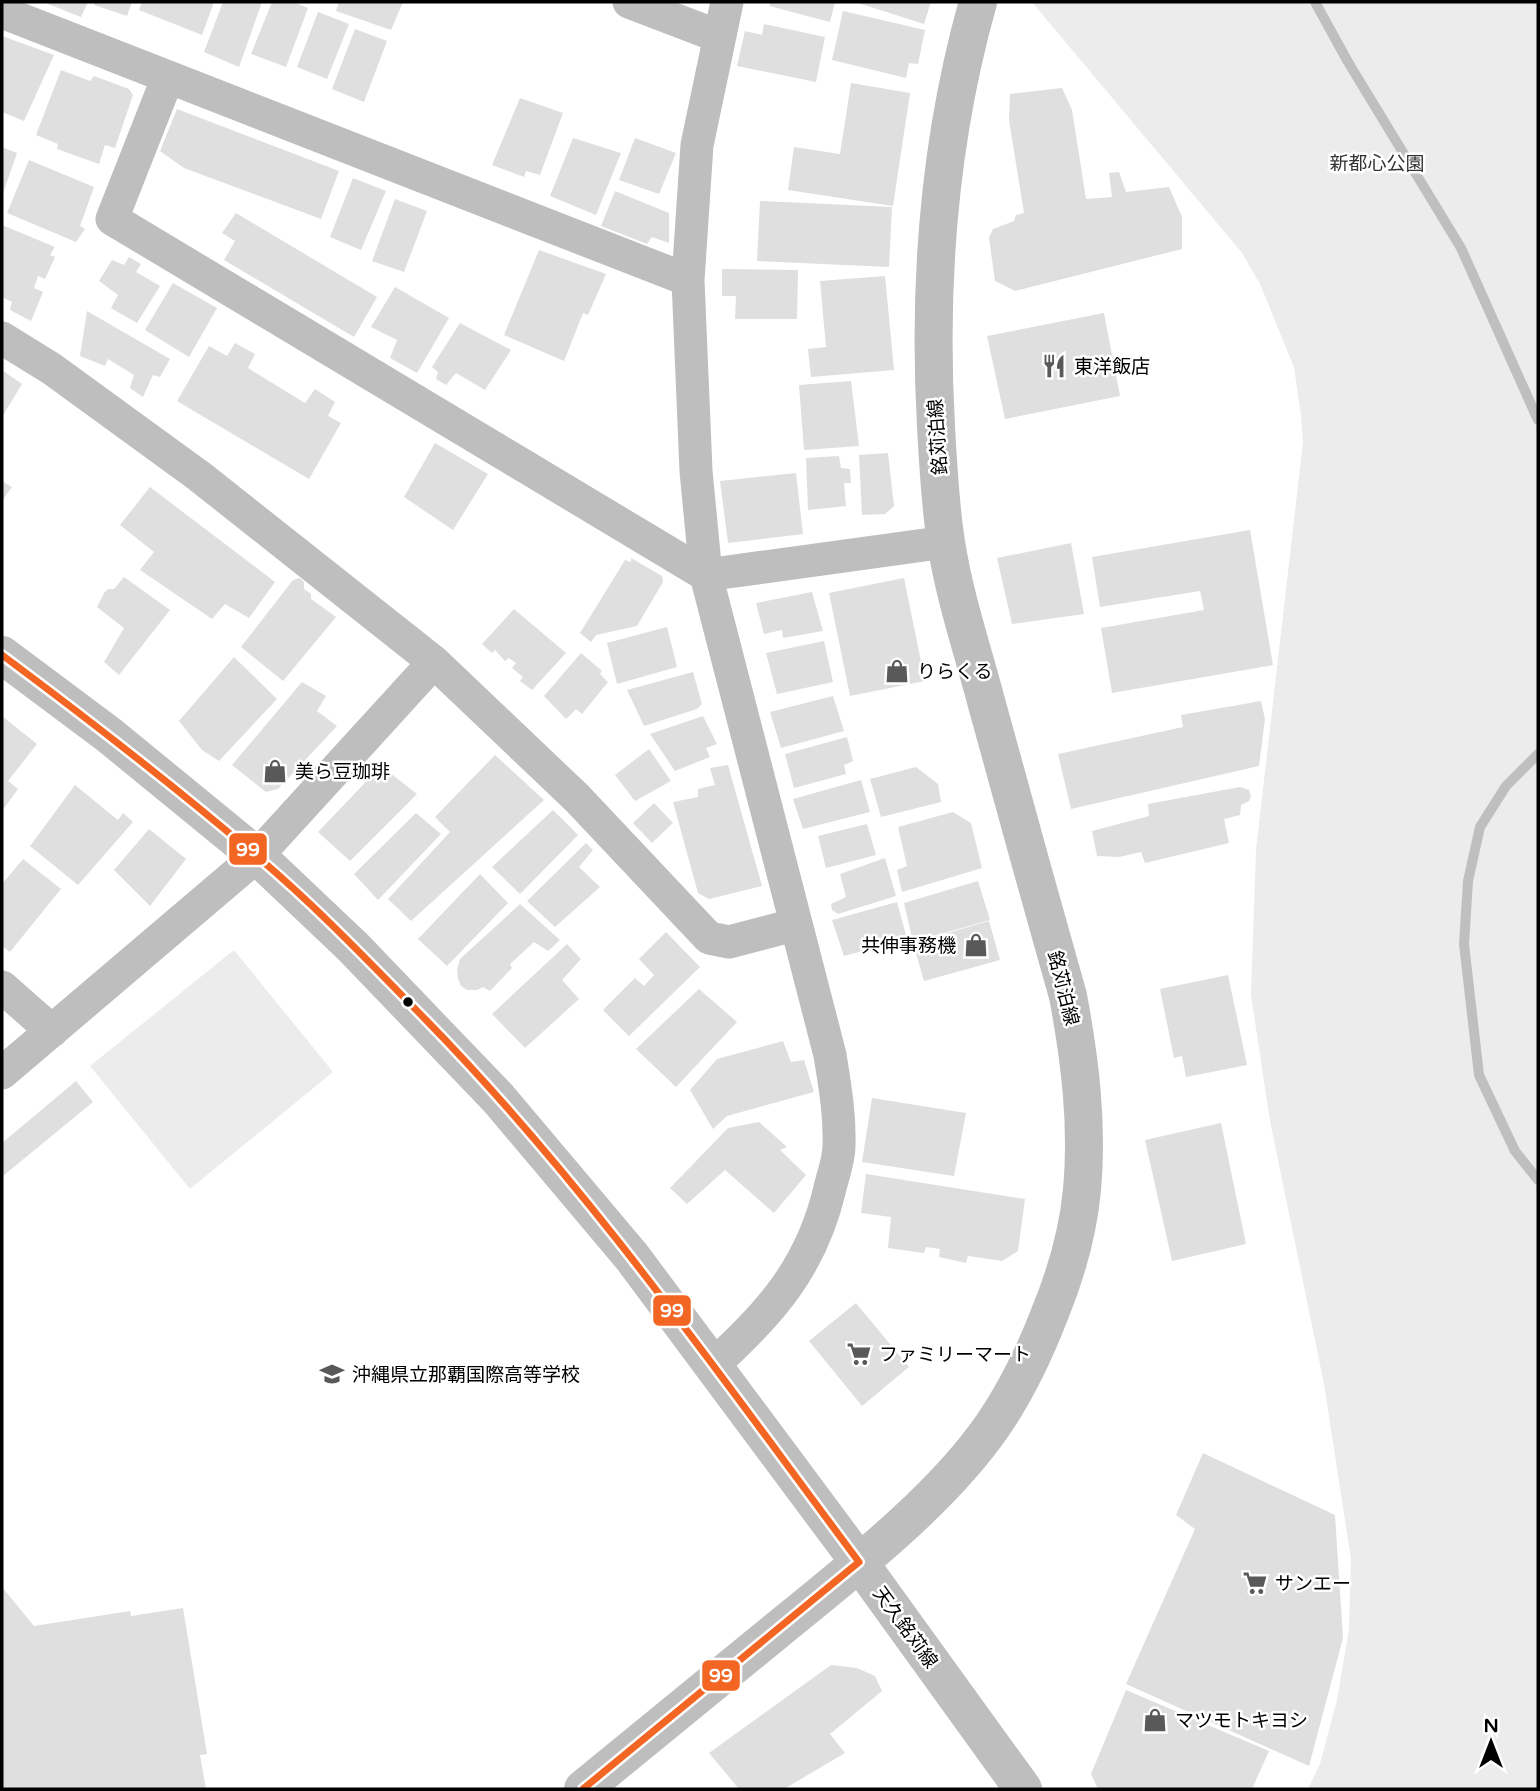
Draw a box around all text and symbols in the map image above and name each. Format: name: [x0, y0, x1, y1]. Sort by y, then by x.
park label: 新都心公園: [1329, 153, 1425, 175]
restaurant icon: 東洋飯店: [1040, 352, 1068, 380]
place label: 東洋飯店: [1074, 356, 1150, 378]
street label: 銘苅泊線: [924, 398, 952, 476]
shop icon: りらくる: [883, 657, 911, 685]
place label: りらくる: [917, 661, 993, 683]
shop icon: 美ら豆珈琲: [261, 757, 289, 785]
place label: 美ら豆珈琲: [295, 761, 390, 783]
line badge: 99: [228, 832, 268, 866]
text: 99: [236, 839, 260, 861]
shop icon: 共伸事務機: [962, 931, 990, 959]
place label: 共伸事務機: [861, 935, 956, 957]
street label: 銘苅泊線: [1043, 949, 1083, 1028]
unlabelled marker: [401, 995, 415, 1009]
line badge: 99: [652, 1294, 692, 1327]
text: 99: [660, 1300, 684, 1322]
supermarket icon: ファミリーマート: [845, 1340, 873, 1368]
place label: ファミリーマート: [879, 1344, 1031, 1366]
school or university icon: 沖縄県立那覇国際高等学校: [318, 1360, 346, 1388]
place label: 沖縄県立那覇国際高等学校: [352, 1364, 580, 1386]
supermarket icon: サンエー: [1241, 1569, 1269, 1597]
place label: サンエー: [1275, 1573, 1351, 1595]
street label: 天久銘苅線: [868, 1583, 942, 1672]
line badge: 99: [701, 1659, 741, 1692]
text: 99: [709, 1665, 733, 1687]
shop icon: マツモトキヨシ: [1141, 1706, 1169, 1734]
north arrow: [1456, 1707, 1526, 1777]
place label: マツモトキヨシ: [1175, 1710, 1308, 1732]
text: N: [1483, 1715, 1499, 1737]

